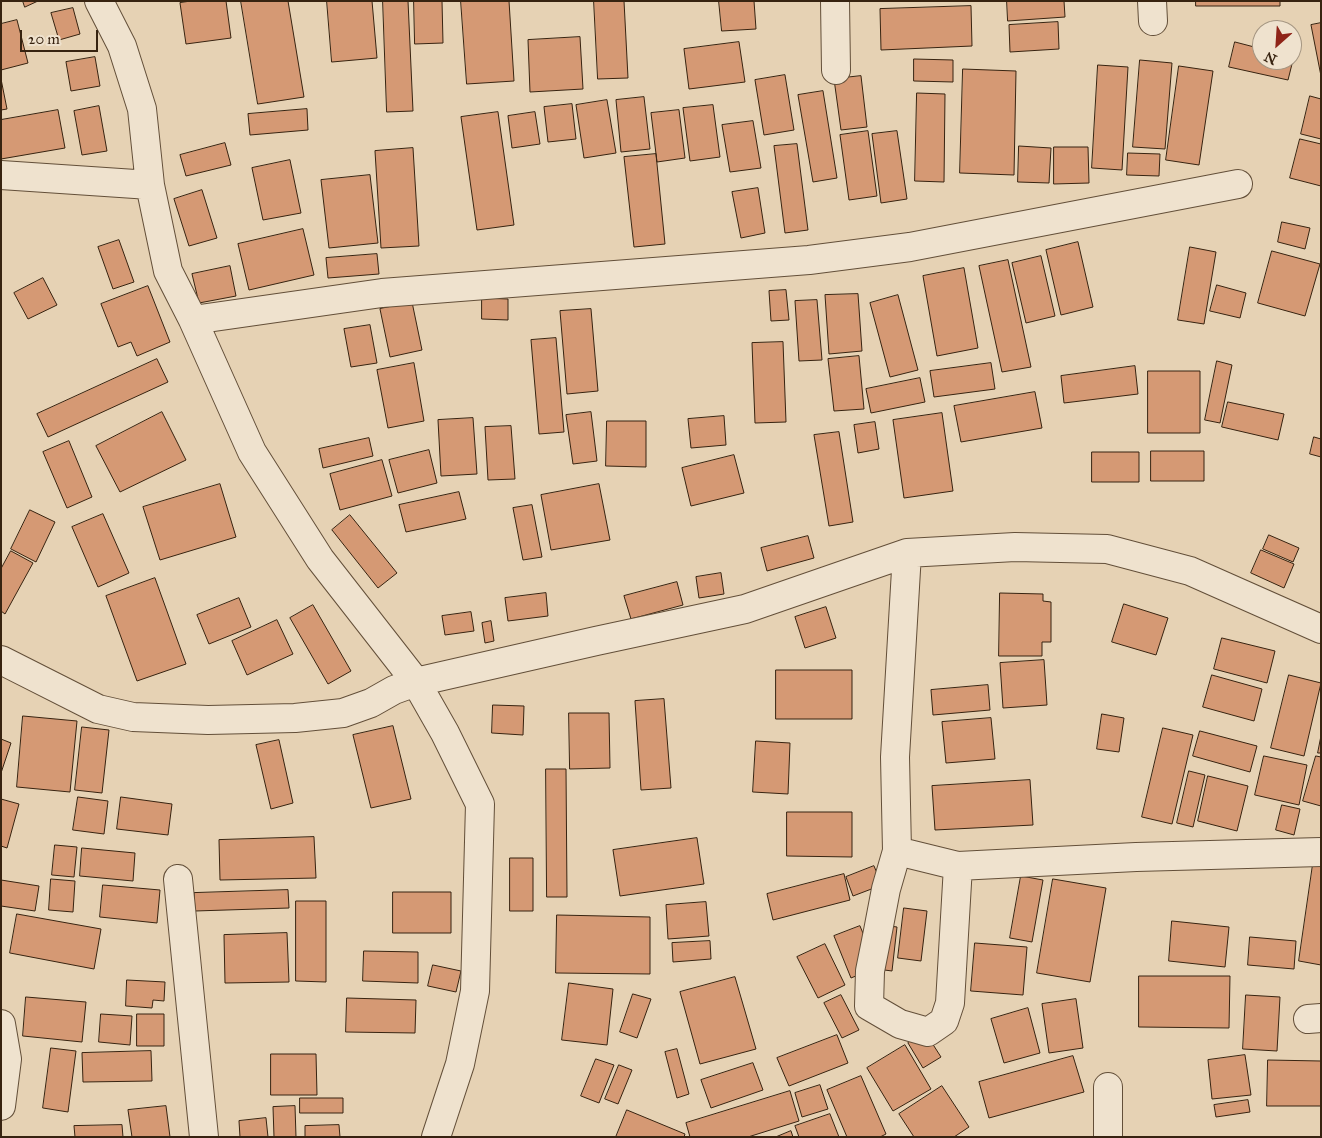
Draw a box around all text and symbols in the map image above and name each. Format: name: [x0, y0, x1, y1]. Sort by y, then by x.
scale bar: [22, 20, 100, 52]
north arrow: [1252, 20, 1302, 70]
text: 20 m: [28, 30, 60, 48]
text: N: [1262, 48, 1280, 68]

